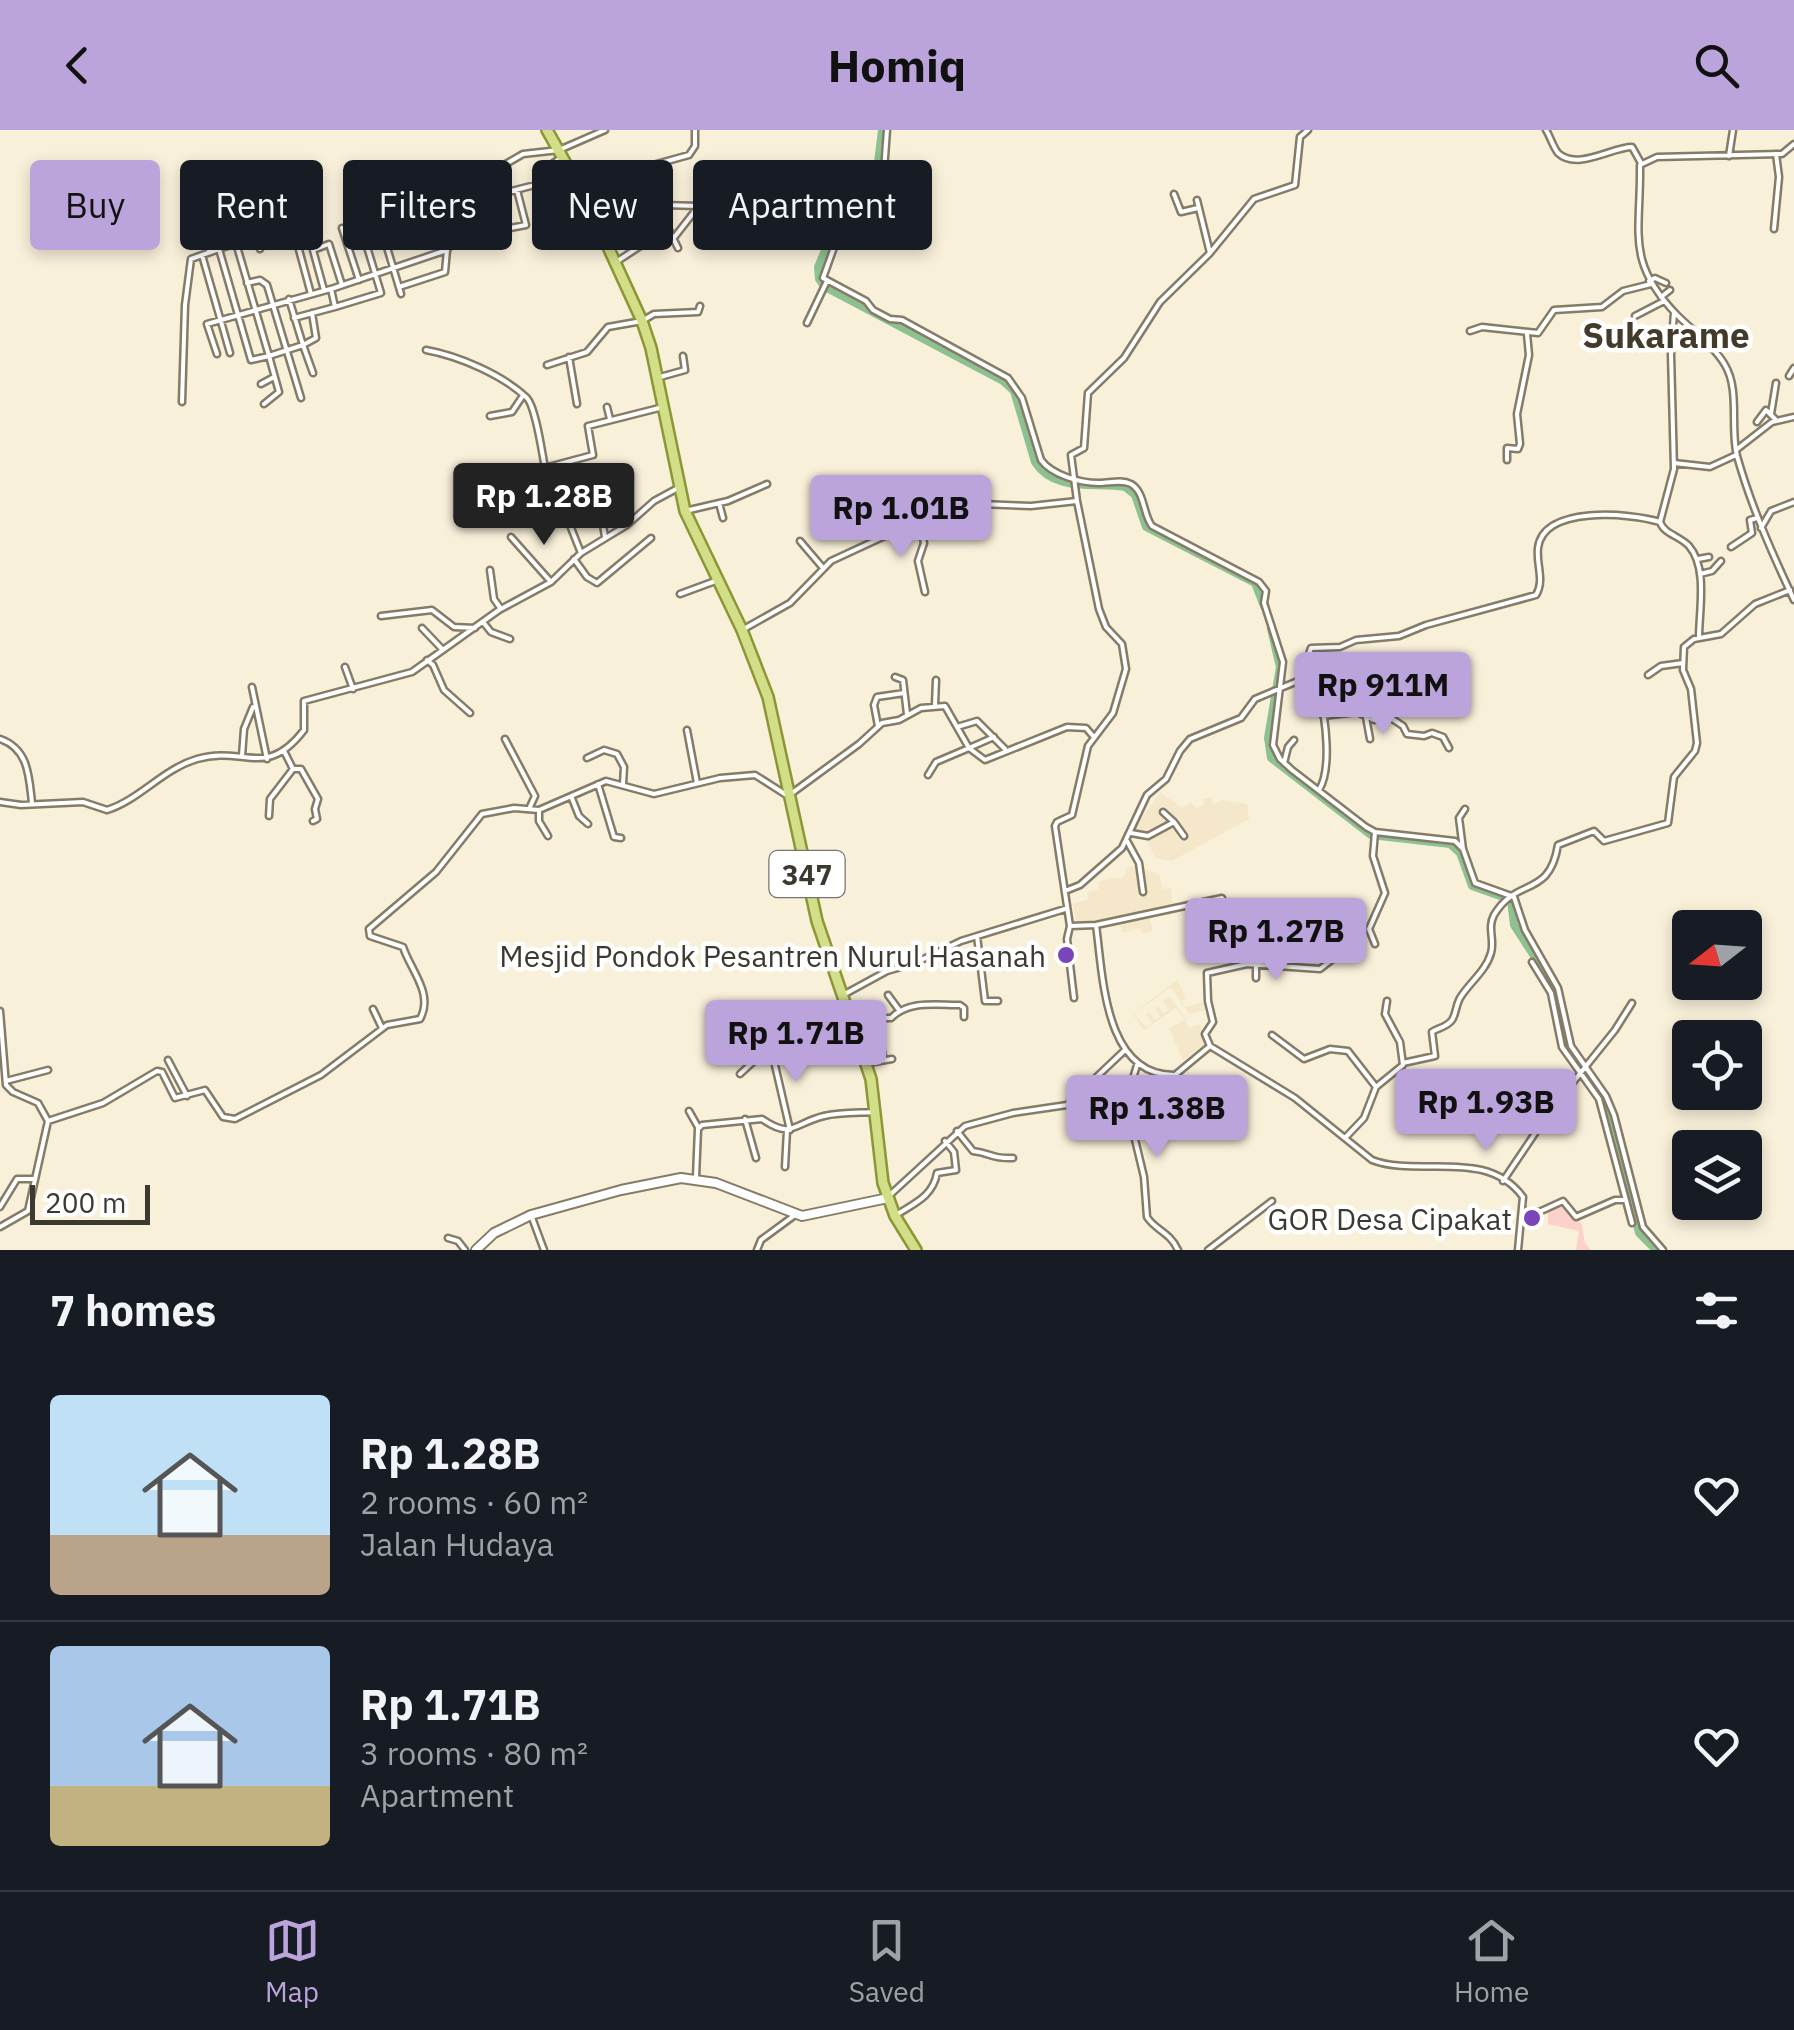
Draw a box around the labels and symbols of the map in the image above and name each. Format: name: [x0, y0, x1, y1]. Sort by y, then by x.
district label: Sukarame: [1582, 312, 1750, 358]
pin: Rp 1.28B: [441, 463, 647, 548]
pin: Rp 1.01B: [798, 475, 1004, 560]
pin: Rp 911M: [1291, 652, 1475, 737]
road number: 347: [770, 851, 844, 897]
pin: Rp 1.27B: [1173, 898, 1379, 983]
north arrow: [1672, 910, 1762, 1000]
place label: Mesjid Pondok Pesantren Nurul Hasanah: [499, 936, 1046, 975]
marker: Mesjid Pondok Pesantren Nurul Hasanah: [1055, 944, 1077, 966]
pin: Rp 1.71B: [693, 1000, 899, 1085]
pin: Rp 1.93B: [1383, 1069, 1589, 1154]
pin: Rp 1.38B: [1054, 1075, 1260, 1160]
scale bar: [30, 1180, 150, 1224]
place label: GOR Desa Cipakat: [1268, 1199, 1512, 1238]
marker: GOR Desa Cipakat: [1521, 1207, 1543, 1229]

